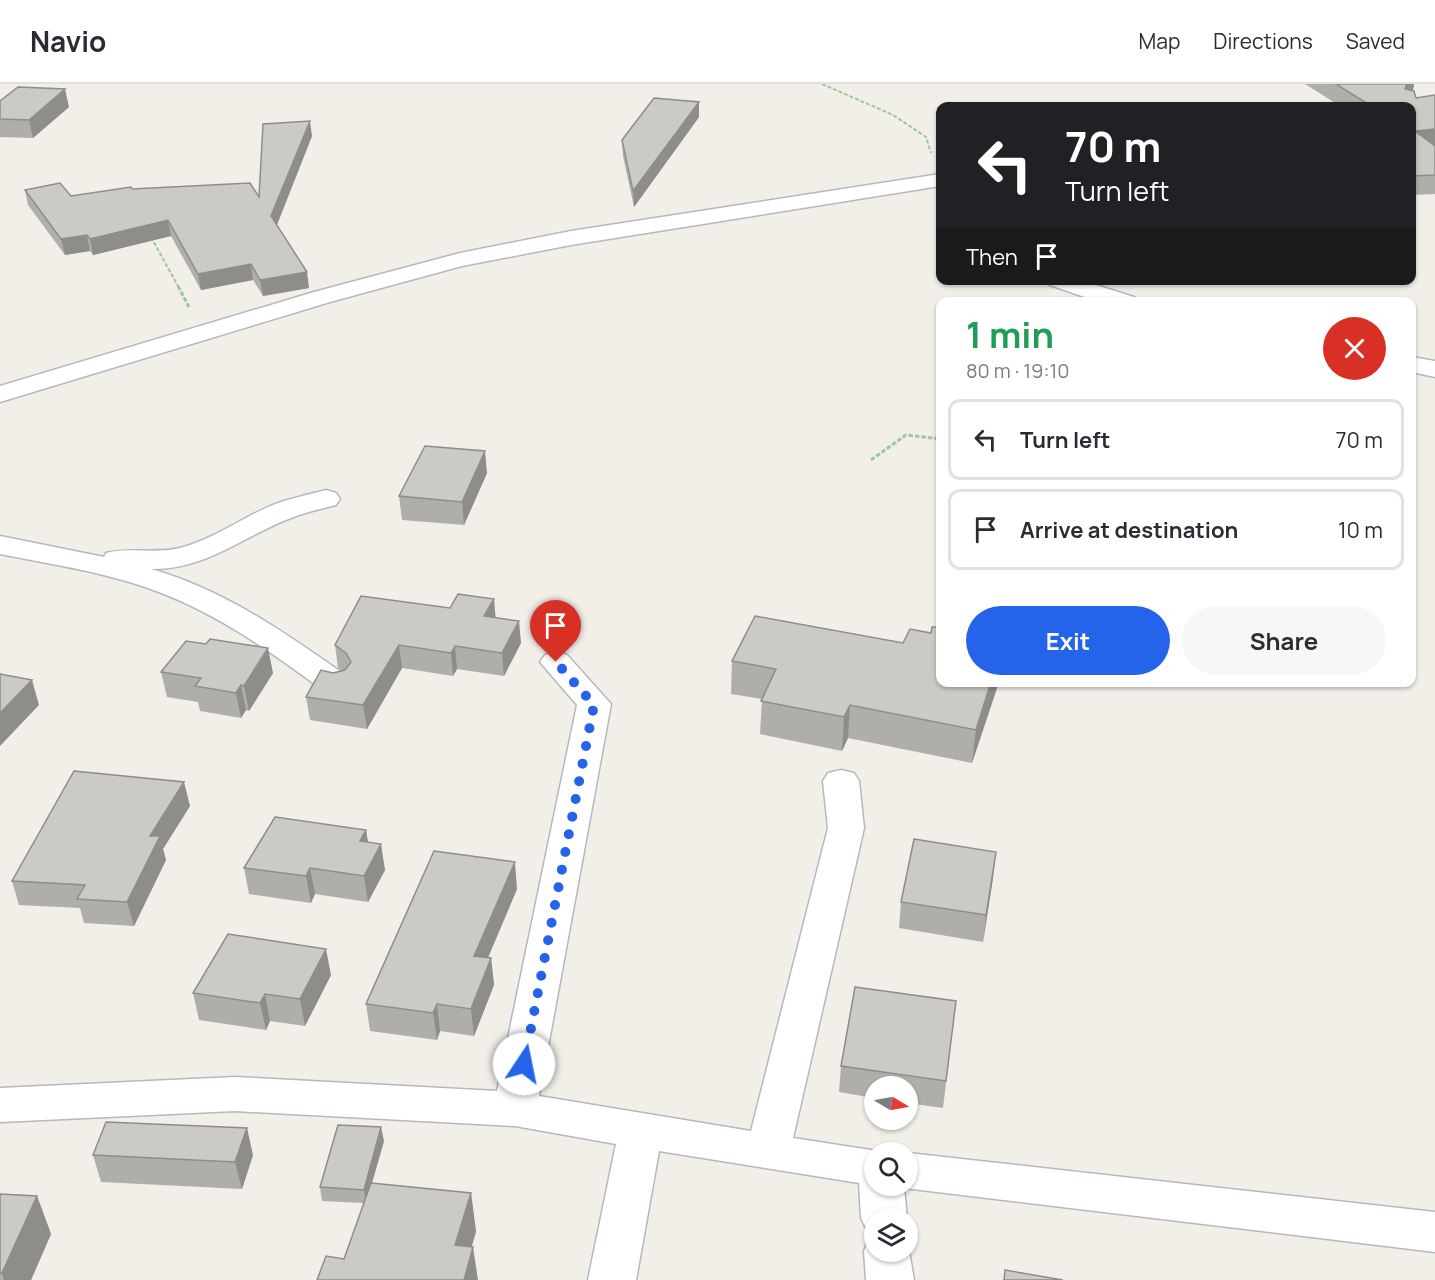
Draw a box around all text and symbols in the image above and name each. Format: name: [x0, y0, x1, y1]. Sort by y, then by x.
text: Navio: [30, 22, 106, 60]
text: Map: [1139, 27, 1180, 55]
text: Directions: [1213, 27, 1313, 55]
text: Saved: [1346, 27, 1405, 55]
text: 70 m: [1065, 117, 1161, 175]
icon: left: [966, 126, 1044, 204]
text: Turn left: [1065, 172, 1169, 209]
icon: arrive: [1030, 240, 1063, 273]
text: Then: [966, 242, 1018, 272]
text: 1 min: [966, 310, 1054, 359]
button: close: [1323, 317, 1386, 380]
text: 80 m · 19:10: [966, 357, 1070, 384]
icon: left: [969, 423, 1002, 456]
text: Turn left: [1020, 425, 1110, 455]
text: 70 m: [1335, 425, 1383, 455]
icon: arrive: [969, 513, 1002, 546]
text: Arrive at destination: [1020, 515, 1238, 545]
text: 10 m: [1338, 515, 1383, 545]
pin: [530, 600, 581, 662]
button: Exit: [966, 606, 1170, 675]
button: Share: [1182, 606, 1386, 675]
icon: arrive: [539, 609, 572, 642]
position arrow: [492, 1032, 556, 1096]
north arrow: [864, 1076, 918, 1130]
map controls: [864, 1076, 918, 1262]
button: search: [864, 1142, 918, 1196]
button: layers: [864, 1208, 918, 1262]

